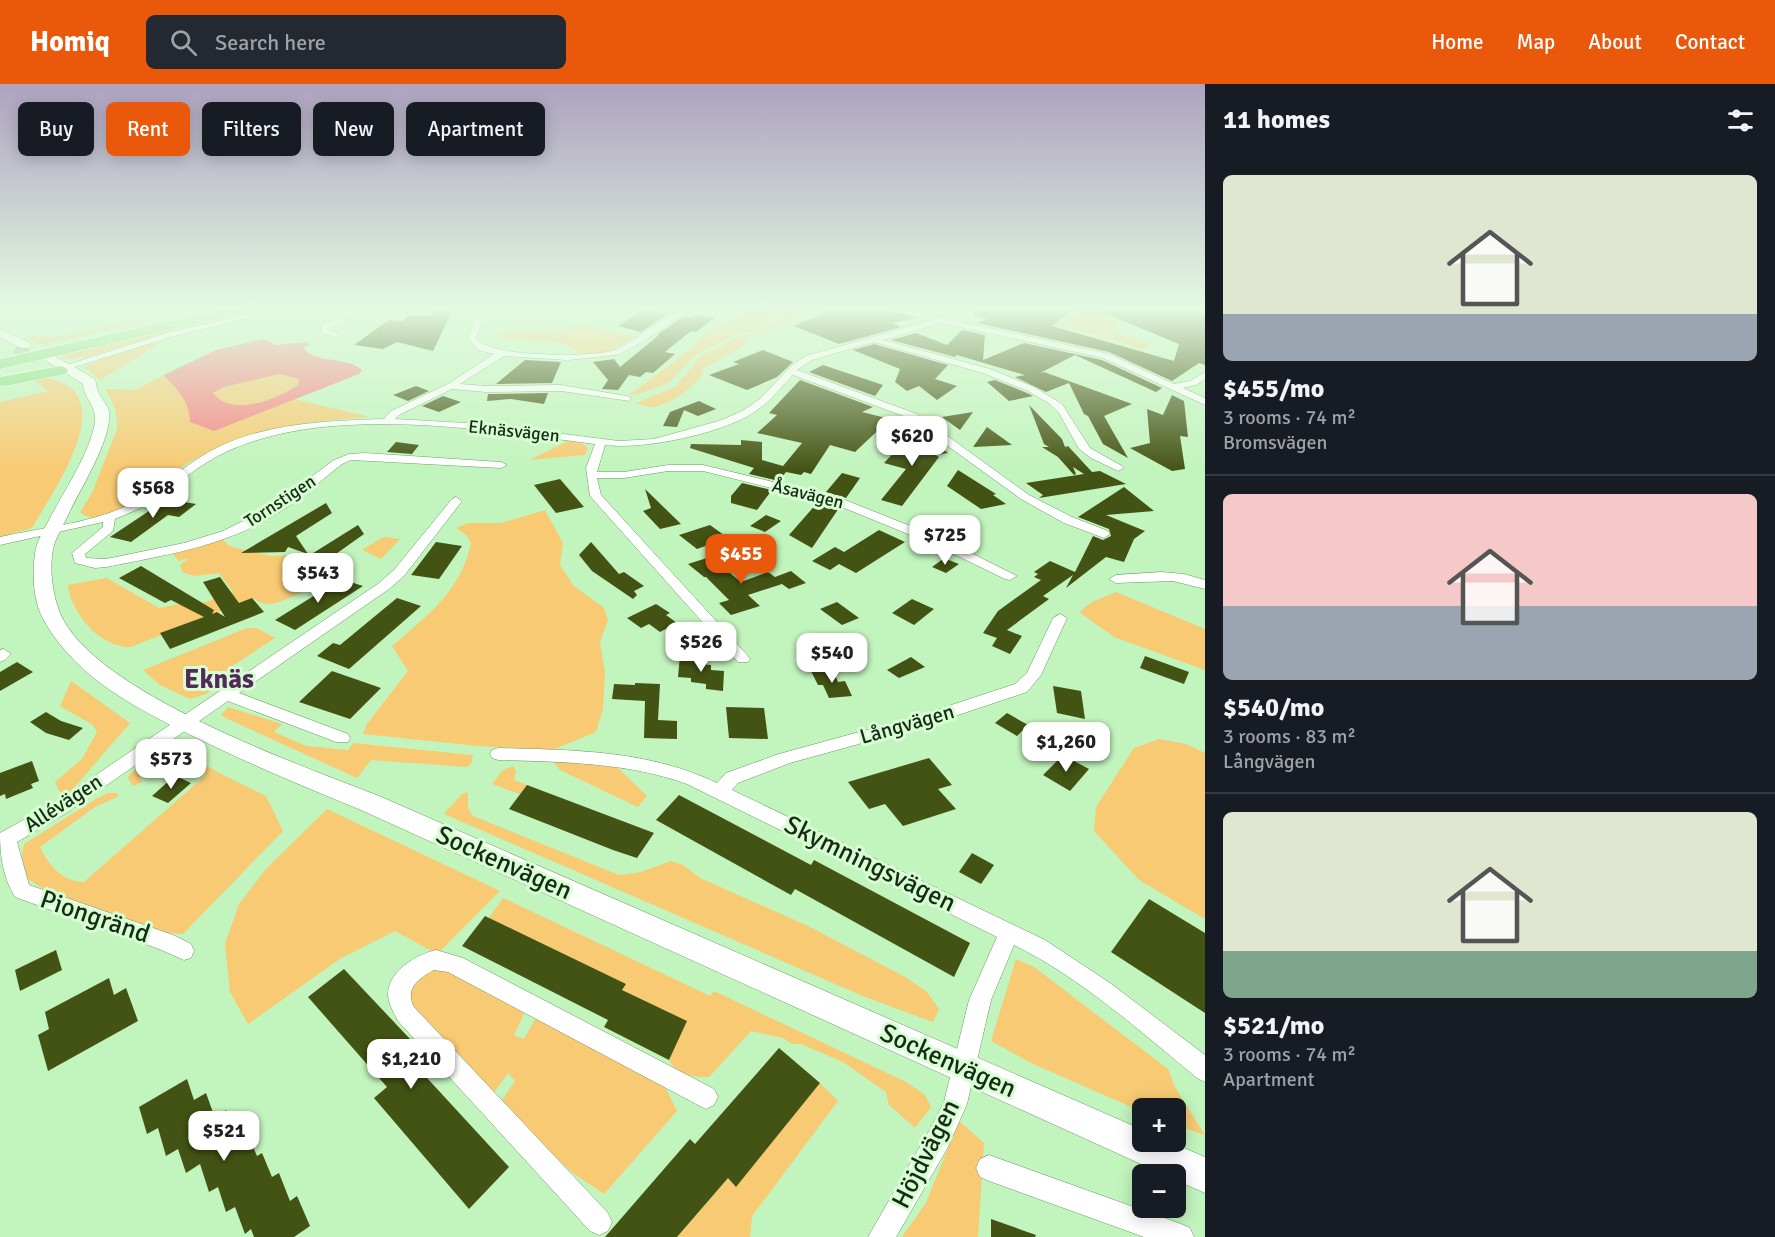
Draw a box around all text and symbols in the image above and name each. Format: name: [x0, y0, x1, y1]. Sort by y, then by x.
search box: [146, 15, 566, 69]
text: Homiq: [30, 25, 110, 59]
icon: search: [167, 26, 200, 59]
text: Search here: [215, 29, 326, 56]
text: Home: [1431, 29, 1484, 55]
text: Map: [1517, 29, 1555, 55]
text: About: [1588, 29, 1642, 55]
text: Contact: [1675, 29, 1745, 55]
chip: Buy: [18, 102, 94, 156]
chip: Rent: [106, 102, 190, 156]
chip: Filters: [202, 102, 301, 156]
chip: New: [313, 102, 394, 156]
chip: Apartment: [406, 102, 545, 156]
text: 11 homes: [1223, 104, 1330, 136]
icon: filters: [1724, 104, 1757, 137]
icon: home: [1436, 214, 1544, 322]
text: $455/mo: [1223, 373, 1324, 405]
text: 3 rooms · 74 m²: [1223, 405, 1356, 430]
street label: Eknäsvägen: [467, 415, 561, 447]
pin: $620: [876, 416, 948, 467]
text: $620: [890, 423, 934, 448]
text: Bromsvägen: [1223, 430, 1327, 455]
pin: $568: [117, 468, 189, 519]
street label: Tornstigen: [240, 470, 320, 532]
street label: Åsavägen: [770, 474, 846, 514]
text: $568: [131, 475, 175, 500]
pin: $725: [909, 515, 981, 566]
text: $725: [923, 522, 967, 547]
icon: home: [1436, 533, 1544, 641]
pin: $455: [705, 534, 777, 585]
text: $455: [719, 541, 763, 566]
pin: $543: [282, 553, 354, 604]
text: $543: [296, 560, 340, 585]
pin: $526: [665, 622, 737, 673]
text: $526: [679, 629, 723, 654]
pin: $540: [796, 633, 868, 684]
text: $540: [810, 640, 854, 665]
district label: Eknäs: [184, 663, 254, 696]
text: $540/mo: [1223, 692, 1324, 724]
street label: Långvägen: [857, 698, 957, 750]
pin: $1,260: [1017, 722, 1115, 773]
text: 3 rooms · 83 m²: [1223, 724, 1356, 749]
text: $1,260: [1036, 729, 1096, 754]
pin: $573: [135, 739, 207, 790]
text: $573: [149, 746, 193, 771]
text: Långvägen: [1223, 749, 1315, 774]
street label: Allévägen: [19, 768, 107, 838]
street label: Skymningsvägen: [779, 809, 961, 919]
street label: Sockenvägen: [431, 819, 577, 907]
icon: home: [1436, 851, 1544, 959]
street label: Piongränd: [36, 883, 154, 951]
text: $521/mo: [1223, 1010, 1324, 1042]
street label: Sockenvägen: [875, 1017, 1021, 1105]
pin: $1,210: [362, 1039, 460, 1090]
text: 3 rooms · 74 m²: [1223, 1042, 1356, 1067]
text: $1,210: [381, 1046, 441, 1071]
text: Apartment: [1223, 1067, 1315, 1092]
street label: Höjdvägen: [885, 1094, 967, 1214]
map controls: [1132, 1098, 1186, 1218]
button: +: [1132, 1098, 1186, 1152]
pin: $521: [188, 1111, 260, 1162]
text: $521: [202, 1118, 246, 1143]
button: −: [1132, 1164, 1186, 1218]

